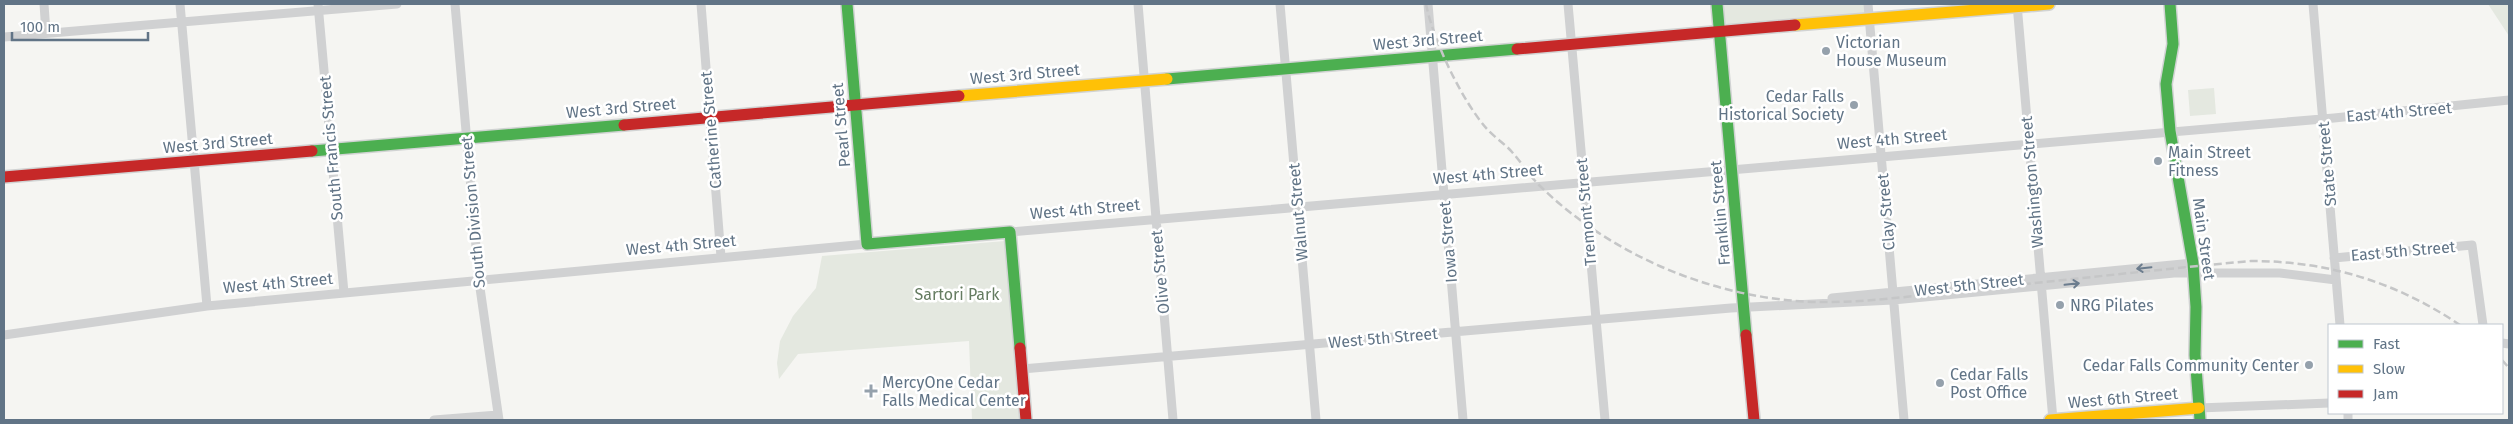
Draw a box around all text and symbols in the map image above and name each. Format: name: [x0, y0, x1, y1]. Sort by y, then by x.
scale bar: [12, 10, 149, 42]
text: 100 m: [20, 18, 60, 36]
street label: West 3rd Street: [1372, 26, 1484, 54]
place label: Victorian House Museum: [1836, 33, 1947, 70]
marker: Victorian House Museum: [1820, 45, 1832, 57]
street label: West 3rd Street: [969, 60, 1081, 88]
street label: Catherine Street: [696, 70, 726, 190]
street label: South Francis Street: [315, 75, 347, 221]
street label: Pearl Street: [828, 82, 854, 168]
place label: Cedar Falls Historical Society: [1718, 87, 1844, 124]
street label: West 3rd Street: [565, 94, 677, 122]
street label: East 4th Street: [2346, 98, 2453, 126]
marker: Cedar Falls Historical Society: [1848, 99, 1860, 111]
street label: Washington Street: [2017, 115, 2047, 249]
street label: State Street: [2314, 121, 2340, 207]
street label: West 4th Street: [1836, 125, 1948, 153]
street label: West 3rd Street: [162, 129, 274, 157]
street label: South Division Street: [457, 135, 489, 289]
place label: Main Street Fitness: [2168, 143, 2251, 180]
marker: Main Street Fitness: [2152, 155, 2164, 167]
street label: Tremont Street: [1572, 157, 1600, 267]
street label: Franklin Street: [1706, 159, 1734, 266]
street label: West 4th Street: [1432, 160, 1544, 188]
street label: Walnut Street: [1284, 162, 1312, 262]
street label: Clay Street: [1873, 172, 1899, 251]
street label: West 4th Street: [1029, 195, 1141, 223]
street label: Main Street: [2189, 197, 2219, 281]
street label: Iowa Street: [1435, 200, 1461, 284]
street label: Olive Street: [1147, 229, 1173, 315]
street label: West 4th Street: [625, 231, 737, 259]
street label: East 5th Street: [2350, 237, 2456, 265]
one-way arrow: [2137, 263, 2153, 272]
street label: West 4th Street: [222, 269, 334, 297]
street label: West 5th Street: [1913, 270, 2025, 300]
one-way arrow: [2064, 279, 2080, 289]
park label: Sartori Park: [915, 285, 1000, 304]
place label: NRG Pilates: [2070, 296, 2154, 315]
marker: NRG Pilates: [2054, 299, 2066, 311]
street label: West 5th Street: [1327, 324, 1439, 352]
legend: [2328, 324, 2503, 414]
text: Fast: [2373, 335, 2400, 353]
place label: Cedar Falls Community Center: [2083, 356, 2300, 375]
marker: Cedar Falls Community Center: [2303, 359, 2315, 371]
text: Slow: [2373, 360, 2405, 378]
place label: Cedar Falls Post Office: [1950, 365, 2028, 402]
place label: MercyOne Cedar Falls Medical Center: [882, 373, 1027, 410]
marker: Cedar Falls Post Office: [1934, 377, 1946, 389]
marker: MercyOne Cedar Falls Medical Center: [864, 384, 878, 398]
street label: West 6th Street: [2067, 384, 2179, 412]
text: Jam: [2373, 385, 2399, 403]

